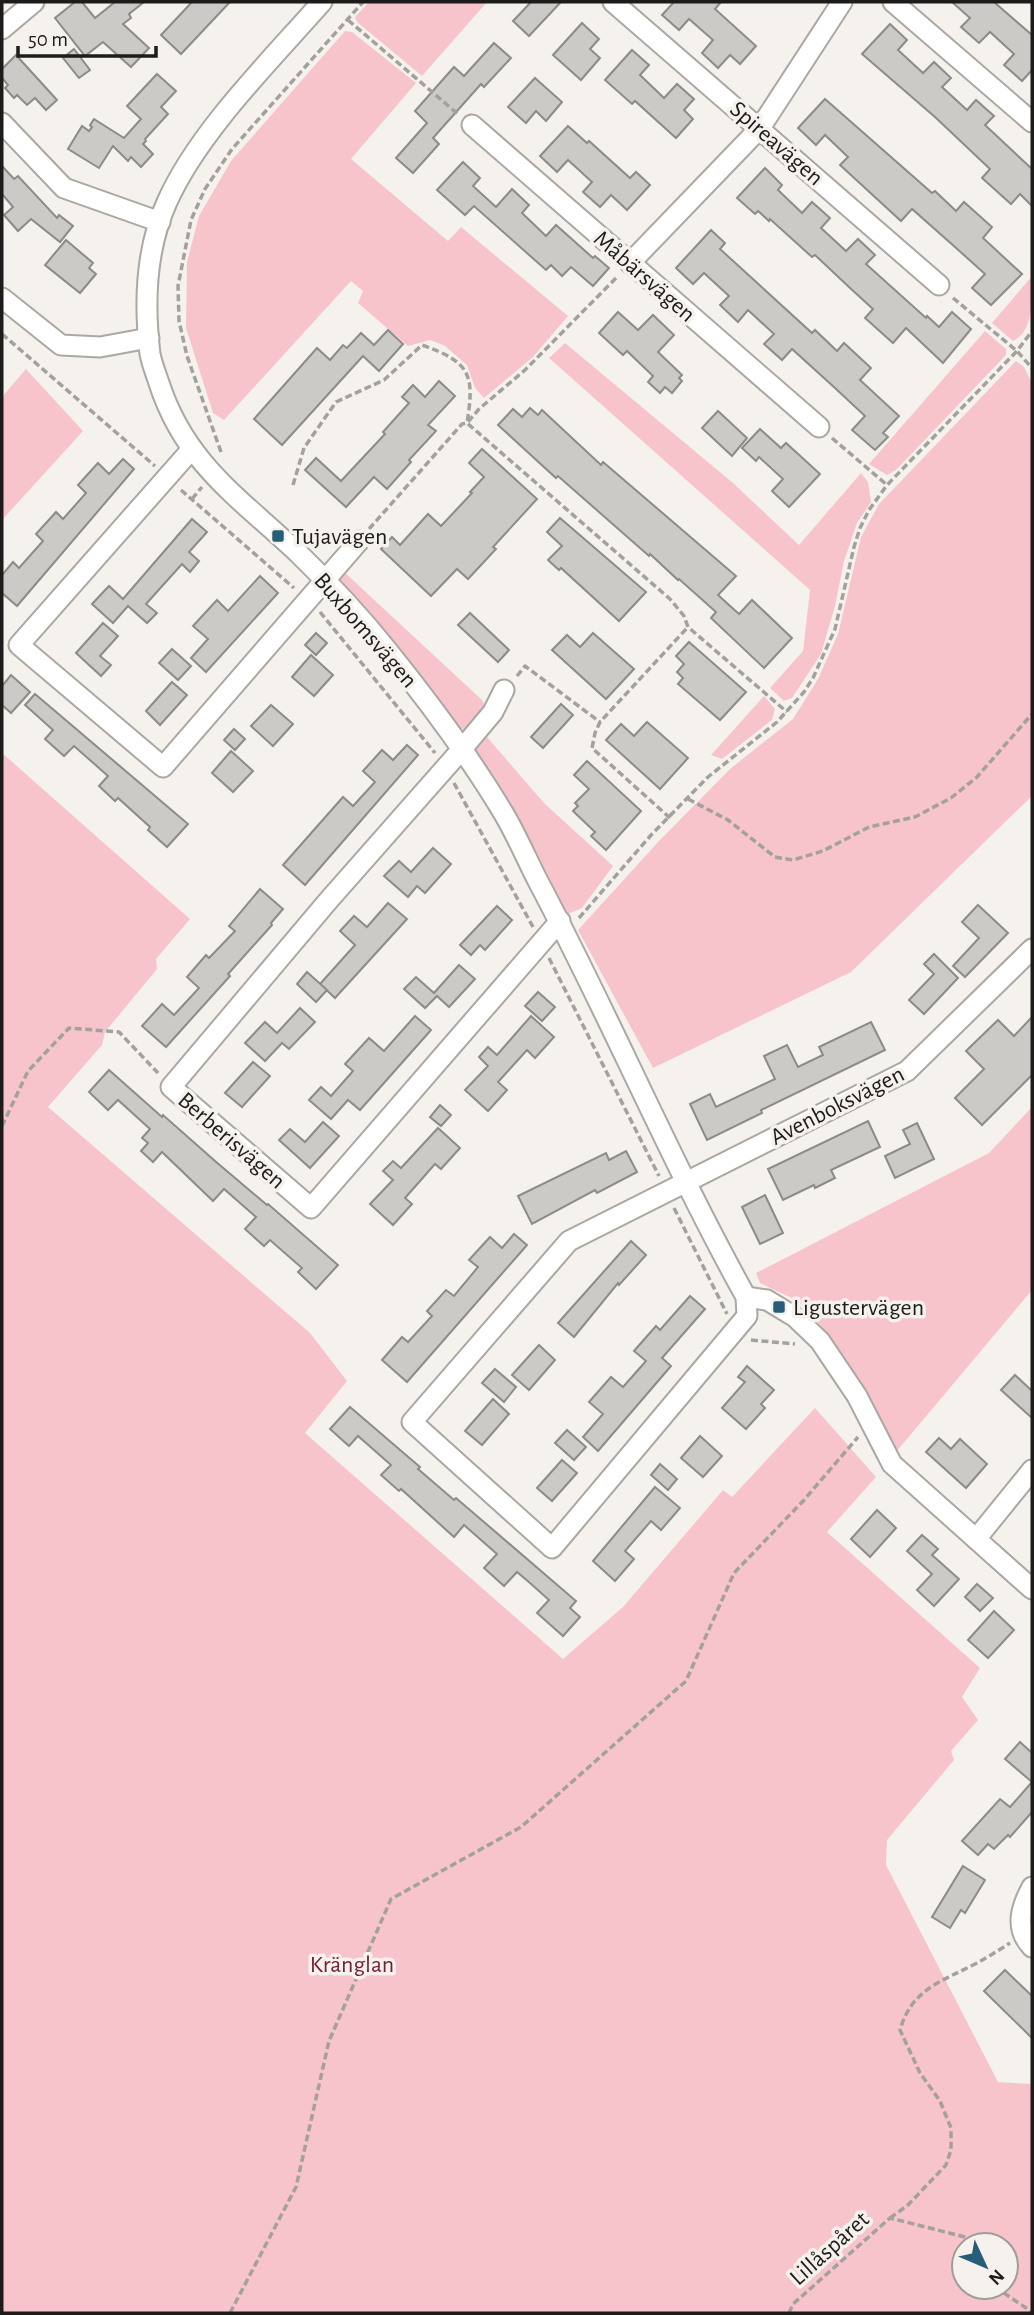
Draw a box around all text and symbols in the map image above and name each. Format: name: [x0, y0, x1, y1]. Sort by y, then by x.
scale bar: [18, 14, 156, 58]
text: 50 m: [28, 29, 68, 50]
street label: Spireavägen: [725, 97, 828, 191]
street label: Måbärsvägen: [589, 226, 700, 327]
place label: Tujavägen: [292, 525, 387, 549]
marker: Tujavägen: [270, 528, 286, 544]
street label: Buxbomsvägen: [309, 569, 421, 693]
street label: Avenboksvägen: [767, 1062, 908, 1150]
street label: Berberisvägen: [173, 1088, 290, 1194]
place label: Ligustervägen: [793, 1296, 924, 1320]
marker: Ligustervägen: [771, 1299, 787, 1315]
park label: Kränglan: [310, 1953, 394, 1977]
street label: Lillåspåret: [786, 2207, 874, 2290]
north arrow: [950, 2231, 1020, 2301]
text: N: [985, 2265, 1008, 2288]

